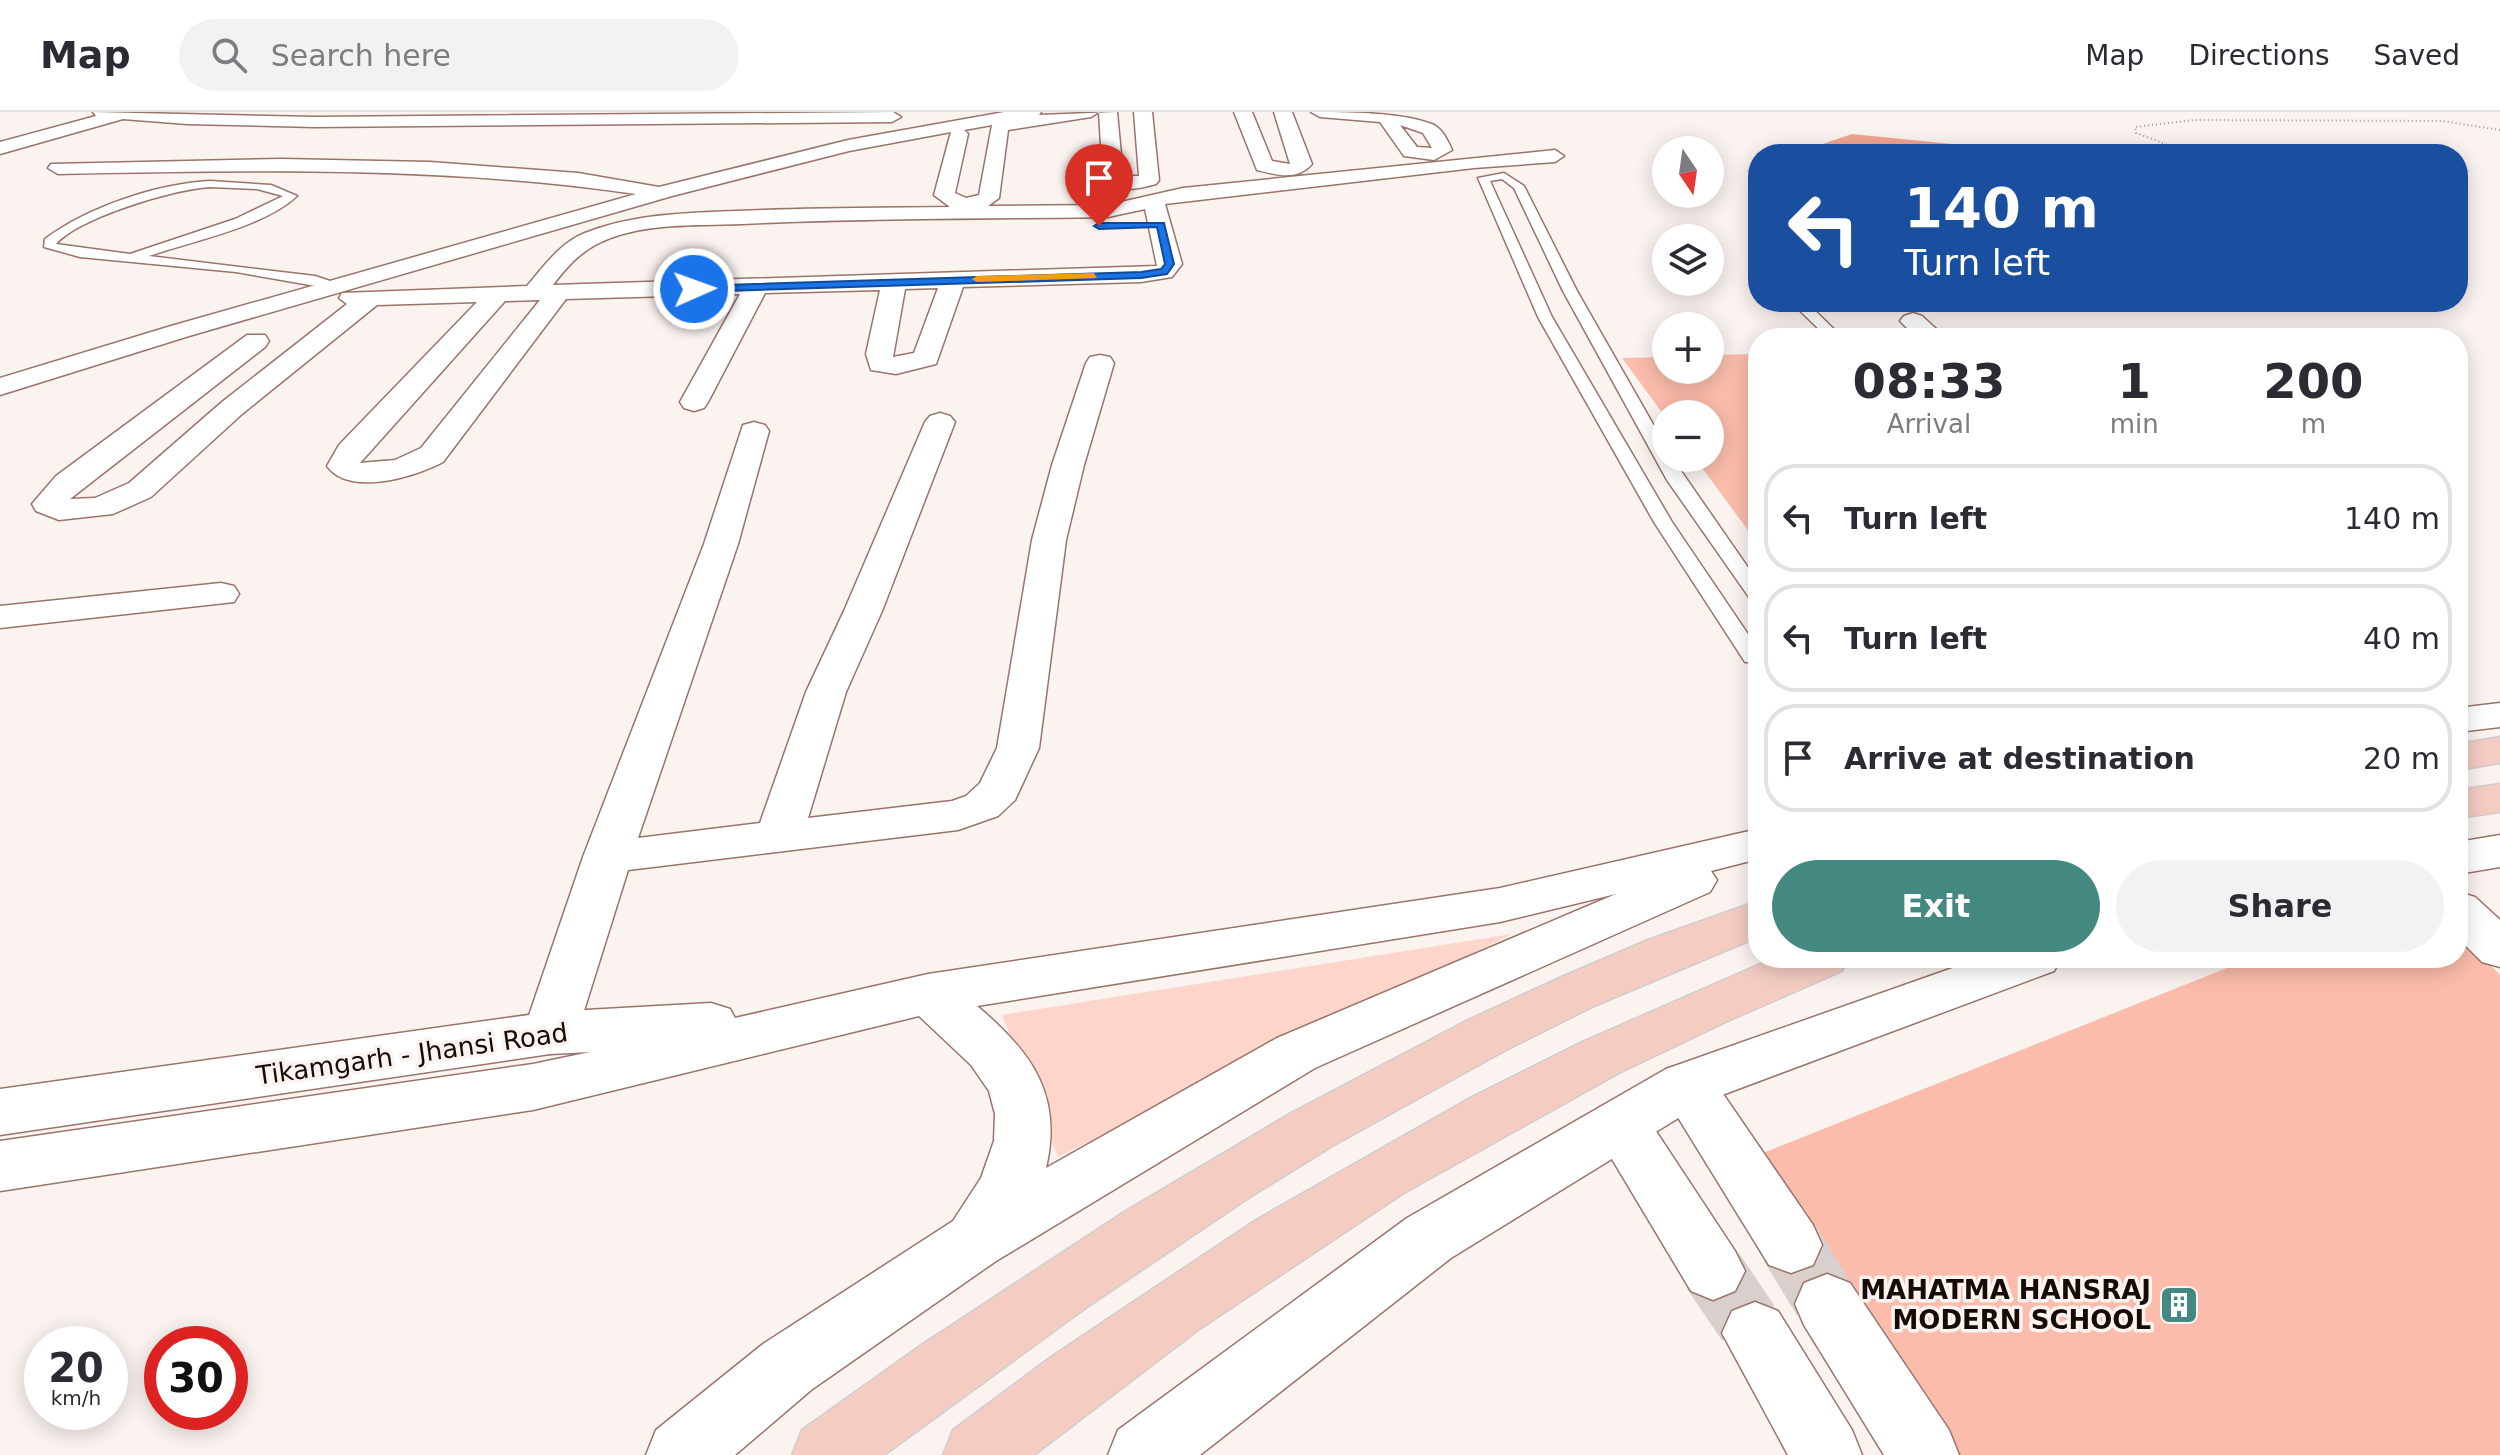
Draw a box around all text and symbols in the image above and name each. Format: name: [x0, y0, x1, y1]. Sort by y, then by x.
search box: [179, 19, 739, 91]
text: Map: [40, 33, 131, 77]
icon: search: [207, 33, 251, 77]
text: Search here: [271, 38, 451, 73]
text: Map: [2085, 39, 2144, 72]
text: Directions: [2188, 39, 2329, 72]
text: Saved: [2373, 39, 2460, 72]
north arrow: [1652, 136, 1724, 208]
map controls: [1652, 136, 1724, 472]
pin: [1065, 144, 1133, 226]
icon: arrive: [1077, 156, 1121, 200]
text: 140 m: [1904, 175, 2099, 240]
icon: left: [1772, 176, 1876, 280]
button: layers: [1652, 224, 1724, 296]
text: Turn left: [1904, 242, 2050, 283]
position arrow: [652, 247, 736, 331]
button: +: [1652, 312, 1724, 384]
text: 08:33: [1852, 353, 2005, 409]
text: 1: [2118, 353, 2151, 409]
text: 200: [2263, 353, 2363, 409]
button: −: [1652, 400, 1724, 472]
text: Arrival: [1887, 409, 1971, 439]
text: min: [2110, 409, 2159, 439]
text: m: [2301, 409, 2326, 439]
icon: left: [1776, 496, 1820, 540]
text: Turn left: [1844, 501, 1987, 536]
text: 140 m: [2344, 501, 2440, 536]
icon: left: [1776, 616, 1820, 660]
text: Turn left: [1844, 621, 1987, 656]
text: 40 m: [2363, 621, 2440, 656]
icon: arrive: [1776, 736, 1820, 780]
text: Arrive at destination: [1844, 741, 2195, 776]
text: 20 m: [2363, 741, 2440, 776]
button: Exit: [1772, 860, 2100, 952]
button: Share: [2116, 860, 2444, 952]
street label: Tikamgarh - Jhansi Road: [253, 1017, 570, 1091]
place label: MAHATMA HANSRAJ MODERN SCHOOL: [1860, 1275, 2151, 1335]
building icon: MAHATMA HANSRAJ MODERN SCHOOL: [2158, 1284, 2200, 1326]
speed limit sign: 30: [144, 1326, 248, 1430]
text: 20: [48, 1345, 104, 1391]
text: km/h: [51, 1386, 101, 1410]

